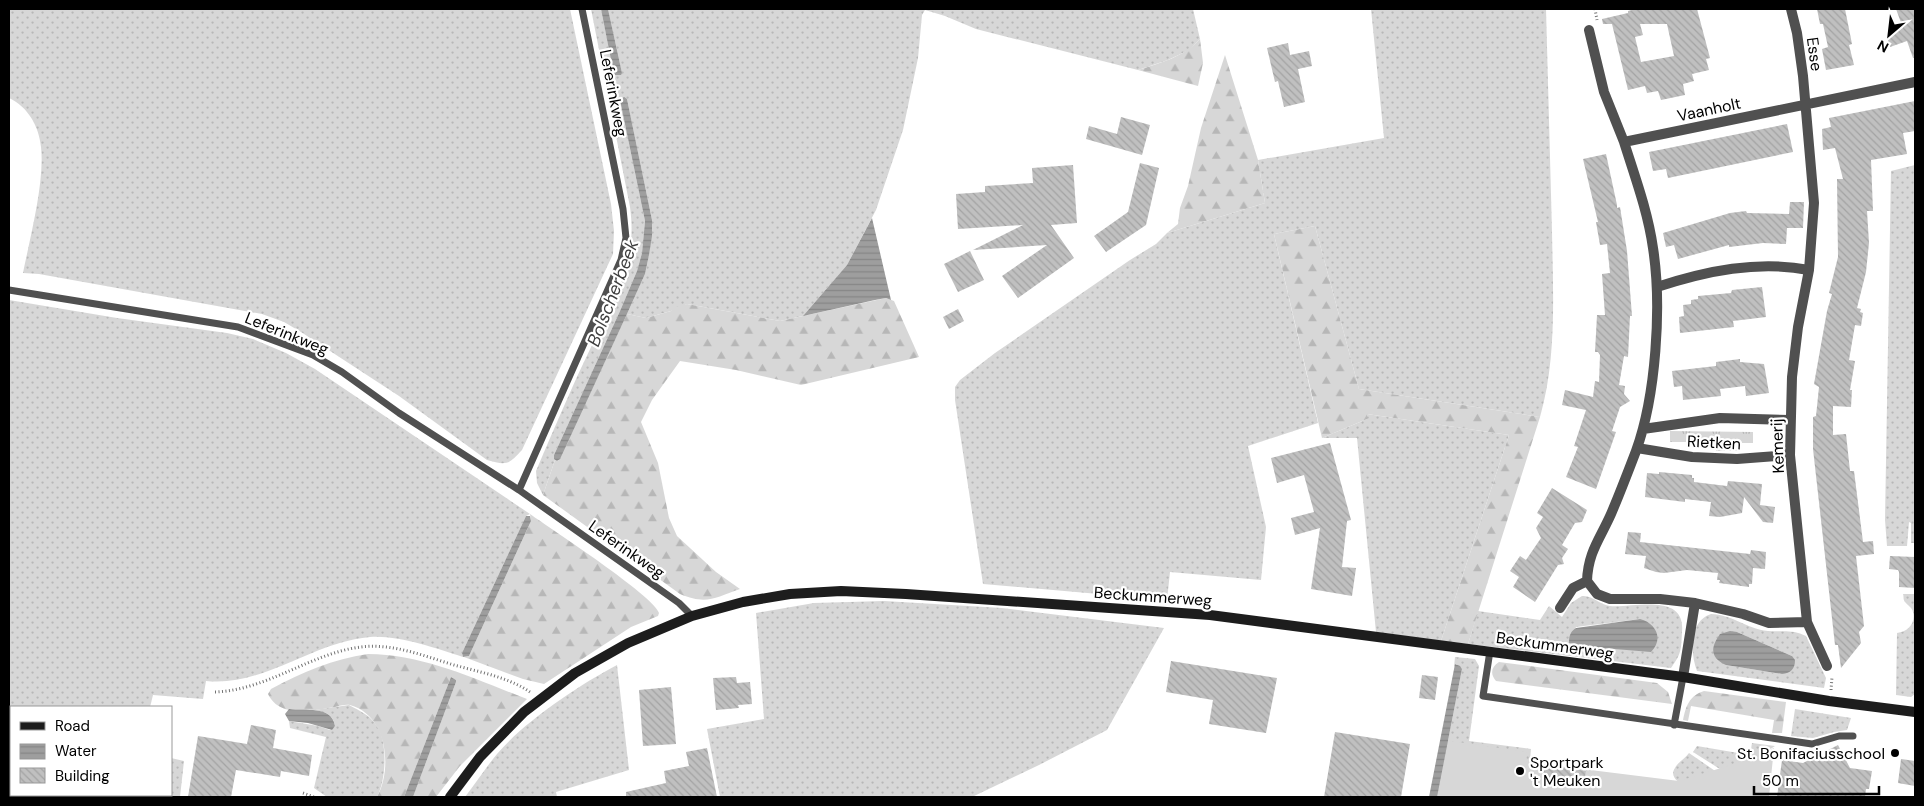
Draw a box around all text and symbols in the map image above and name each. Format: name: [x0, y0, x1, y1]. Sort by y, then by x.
north arrow: [1864, 10, 1914, 60]
street label: Esse: [1802, 36, 1827, 72]
text: N: [1874, 36, 1892, 57]
street label: Leferinkweg: [595, 48, 632, 138]
street label: Vaanholt: [1675, 92, 1743, 127]
water label: Bolscherbeek: [582, 235, 645, 350]
street label: Leferinkweg: [242, 307, 332, 360]
street label: Kemerij: [1766, 418, 1789, 474]
street label: Rietken: [1686, 431, 1742, 454]
street label: Leferinkweg: [585, 515, 669, 583]
street label: Beckummerweg: [1093, 582, 1213, 611]
street label: Beckummerweg: [1495, 627, 1615, 664]
legend: [10, 706, 172, 796]
text: Road: [55, 716, 90, 736]
text: Water: [55, 741, 97, 761]
place label: St. Bonifaciusschool: [1737, 743, 1885, 764]
marker: St. Bonifaciusschool: [1889, 747, 1901, 759]
place label: Sportpark 't Meuken: [1530, 752, 1604, 791]
scale bar: [1754, 764, 1879, 796]
marker: Sportpark 't Meuken: [1514, 765, 1526, 777]
text: Building: [55, 766, 110, 786]
text: 50 m: [1762, 771, 1799, 791]

